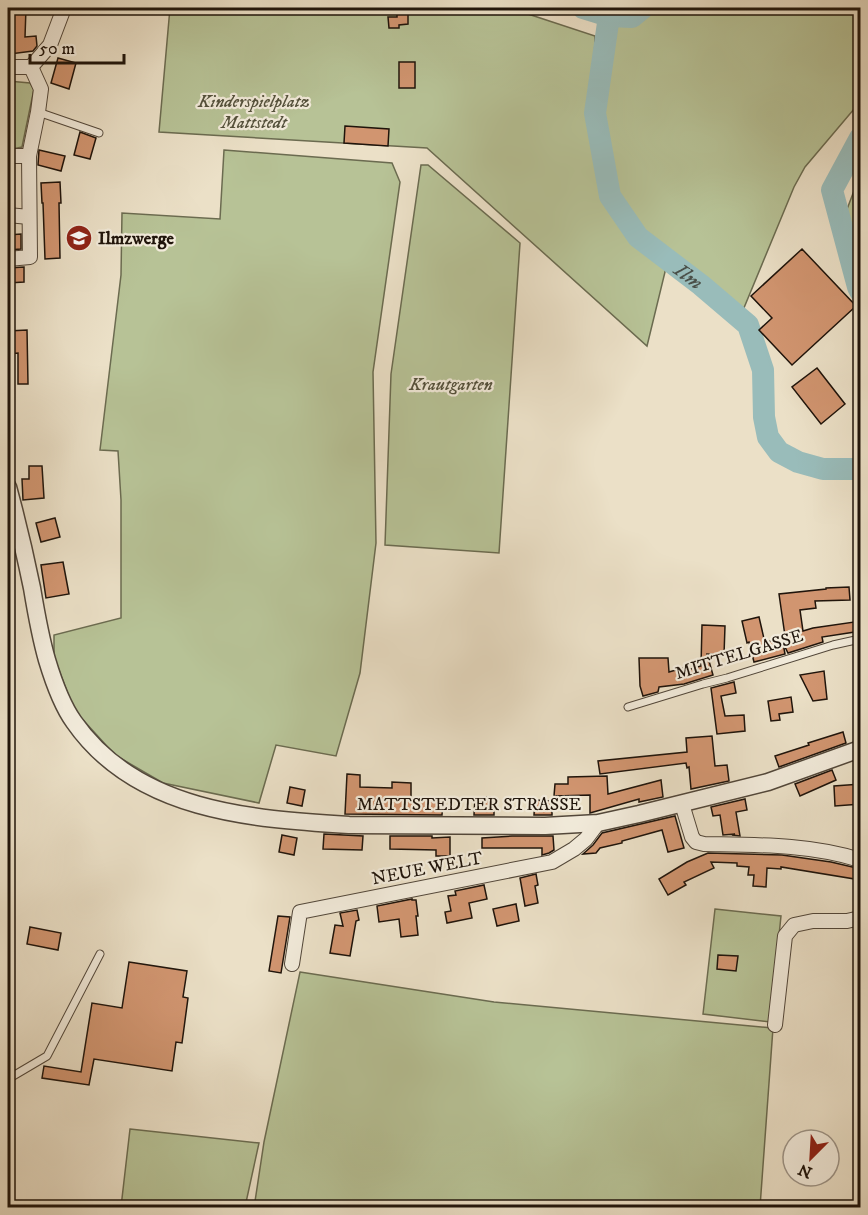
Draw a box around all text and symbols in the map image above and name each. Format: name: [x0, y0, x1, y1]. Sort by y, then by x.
scale bar: [30, 27, 124, 65]
text: 50 m: [39, 38, 75, 60]
park label: Kinderspielplatz Mattstedt: [197, 91, 310, 134]
school or university icon: Ilmzwerge: [64, 223, 94, 253]
place label: Ilmzwerge: [98, 228, 175, 250]
water label: Ilm: [667, 257, 707, 296]
park label: Krautgarten: [408, 374, 493, 396]
street label: MITTELGASSE: [673, 625, 806, 685]
street label: MATTSTEDTER STRASSE: [357, 794, 582, 816]
street label: NEUE WELT: [370, 847, 485, 891]
north arrow: [781, 1128, 841, 1188]
text: N: [795, 1159, 815, 1183]

